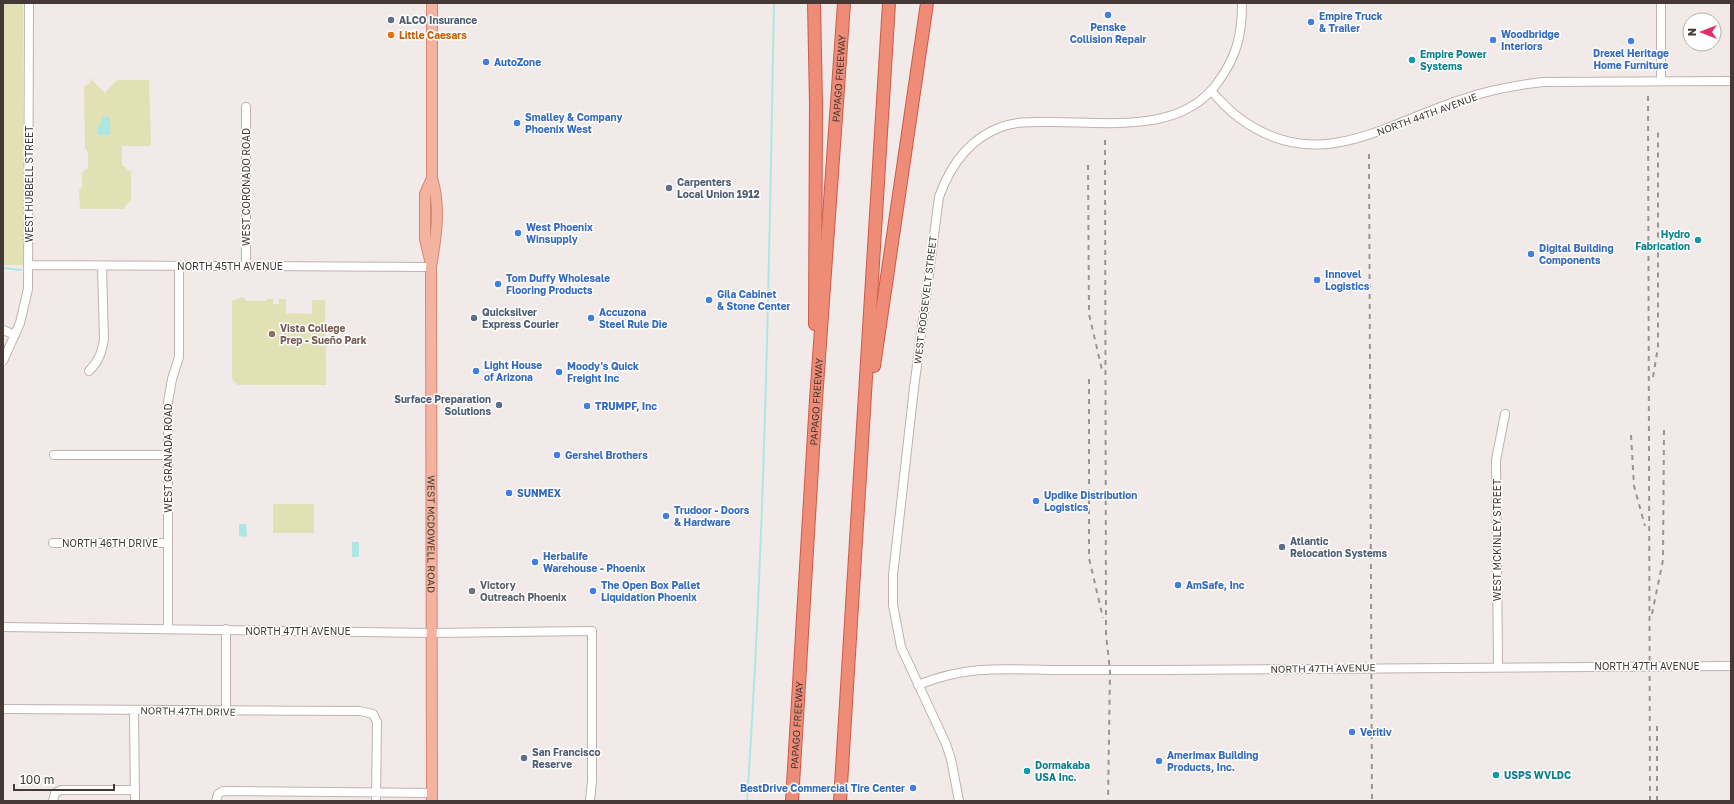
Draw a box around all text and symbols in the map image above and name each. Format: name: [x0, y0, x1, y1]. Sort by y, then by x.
marker: Penske Collision Repair: [1103, 10, 1113, 20]
place label: Empire Truck & Trailer: [1319, 10, 1383, 34]
north arrow: [1682, 12, 1722, 52]
place label: ALCO Insurance: [399, 14, 477, 26]
marker: ALCO Insurance: [386, 15, 396, 25]
marker: Empire Truck & Trailer: [1306, 17, 1316, 27]
place label: Penske Collision Repair: [1070, 21, 1146, 45]
place label: Woodbridge Interiors: [1501, 28, 1560, 52]
text: N: [1685, 28, 1698, 36]
place label: Little Caesars: [399, 29, 467, 41]
marker: Little Caesars: [386, 30, 396, 40]
street label: PAPAGO FREEWAY: [830, 34, 848, 123]
marker: Woodbridge Interiors: [1488, 35, 1498, 45]
marker: Drexel Heritage Home Furniture: [1626, 36, 1636, 46]
place label: Drexel Heritage Home Furniture: [1593, 47, 1669, 71]
place label: Empire Power Systems: [1420, 48, 1487, 72]
marker: Empire Power Systems: [1407, 55, 1417, 65]
place label: AutoZone: [494, 56, 541, 68]
marker: AutoZone: [481, 57, 491, 67]
street label: NORTH 44TH AVENUE: [1375, 90, 1479, 138]
place label: Smalley & Company Phoenix West: [525, 111, 622, 135]
marker: Smalley & Company Phoenix West: [512, 118, 522, 128]
street label: WEST HUBBELL STREET: [23, 126, 35, 242]
street label: WEST CORONADO ROAD: [240, 128, 252, 246]
place label: Carpenters Local Union 1912: [677, 176, 760, 200]
marker: Carpenters Local Union 1912: [664, 183, 674, 193]
place label: West Phoenix Winsupply: [526, 221, 593, 245]
marker: West Phoenix Winsupply: [513, 228, 523, 238]
place label: Hydro Fabrication: [1635, 228, 1690, 252]
street label: WEST ROOSEVELT STREET: [911, 235, 939, 365]
marker: Hydro Fabrication: [1693, 235, 1703, 245]
place label: Digital Building Components: [1539, 242, 1614, 266]
marker: Digital Building Components: [1526, 249, 1536, 259]
street label: NORTH 45TH AVENUE: [177, 260, 283, 272]
place label: Innovel Logistics: [1325, 268, 1370, 292]
place label: Tom Duffy Wholesale Flooring Products: [506, 272, 610, 296]
marker: Innovel Logistics: [1312, 275, 1322, 285]
marker: Tom Duffy Wholesale Flooring Products: [493, 279, 503, 289]
place label: Gila Cabinet & Stone Center: [717, 288, 791, 312]
marker: Gila Cabinet & Stone Center: [704, 295, 714, 305]
place label: Quicksilver Express Courier: [482, 306, 559, 330]
place label: Accuzona Steel Rule Die: [599, 306, 668, 330]
marker: Quicksilver Express Courier: [469, 313, 479, 323]
marker: Accuzona Steel Rule Die: [586, 313, 596, 323]
place label: Vista College Prep - Sueño Park: [280, 322, 367, 346]
marker: Vista College Prep - Sueño Park: [267, 329, 277, 339]
street label: PAPAGO FREEWAY: [807, 357, 825, 446]
place label: Light House of Arizona: [484, 359, 542, 383]
place label: Moody's Quick Freight Inc: [567, 360, 639, 384]
marker: Light House of Arizona: [471, 366, 481, 376]
marker: Moody's Quick Freight Inc: [554, 367, 564, 377]
place label: Surface Preparation Solutions: [394, 393, 491, 417]
marker: Surface Preparation Solutions: [494, 400, 504, 410]
place label: TRUMPF, Inc: [595, 400, 657, 412]
marker: TRUMPF, Inc: [582, 401, 592, 411]
street label: WEST GRANADA ROAD: [162, 403, 174, 513]
place label: Gershel Brothers: [565, 449, 648, 461]
marker: Gershel Brothers: [552, 450, 562, 460]
street label: WEST MCDOWELL ROAD: [425, 475, 438, 593]
street label: WEST MCKINLEY STREET: [1491, 479, 1503, 601]
place label: SUNMEX: [517, 487, 562, 499]
marker: SUNMEX: [504, 488, 514, 498]
place label: Updike Distribution Logistics: [1044, 489, 1137, 513]
marker: Updike Distribution Logistics: [1031, 496, 1041, 506]
place label: Trudoor - Doors & Hardware: [674, 504, 750, 528]
marker: Trudoor - Doors & Hardware: [661, 511, 671, 521]
place label: Atlantic Relocation Systems: [1290, 535, 1388, 559]
street label: NORTH 46TH DRIVE: [62, 537, 158, 549]
marker: Atlantic Relocation Systems: [1277, 542, 1287, 552]
place label: Herbalife Warehouse - Phoenix: [543, 550, 646, 574]
marker: Herbalife Warehouse - Phoenix: [530, 557, 540, 567]
place label: Victory Outreach Phoenix: [480, 579, 567, 603]
place label: The Open Box Pallet Liquidation Phoenix: [601, 579, 700, 603]
place label: AmSafe, Inc: [1186, 579, 1245, 591]
marker: AmSafe, Inc: [1173, 580, 1183, 590]
marker: Victory Outreach Phoenix: [467, 586, 477, 596]
marker: The Open Box Pallet Liquidation Phoenix: [588, 586, 598, 596]
street label: NORTH 47TH AVENUE: [245, 625, 351, 637]
street label: NORTH 47TH AVENUE: [1594, 660, 1700, 672]
street label: NORTH 47TH AVENUE: [1270, 661, 1376, 675]
street label: PAPAGO FREEWAY: [788, 680, 805, 769]
street label: NORTH 47TH DRIVE: [140, 704, 236, 718]
place label: Veritiv: [1360, 726, 1392, 738]
marker: Veritiv: [1347, 727, 1357, 737]
place label: San Francisco Reserve: [532, 746, 600, 770]
place label: Amerimax Building Products, Inc.: [1167, 749, 1258, 773]
marker: San Francisco Reserve: [519, 753, 529, 763]
marker: Amerimax Building Products, Inc.: [1154, 756, 1164, 766]
place label: Dormakaba USA Inc.: [1035, 759, 1090, 783]
scale bar: [14, 766, 114, 792]
marker: Dormakaba USA Inc.: [1022, 766, 1032, 776]
place label: USPS WVLDC: [1504, 769, 1571, 781]
marker: USPS WVLDC: [1491, 770, 1501, 780]
text: 100 m: [20, 772, 54, 787]
place label: BestDrive Commercial Tire Center: [740, 782, 905, 794]
marker: BestDrive Commercial Tire Center: [908, 783, 918, 793]

